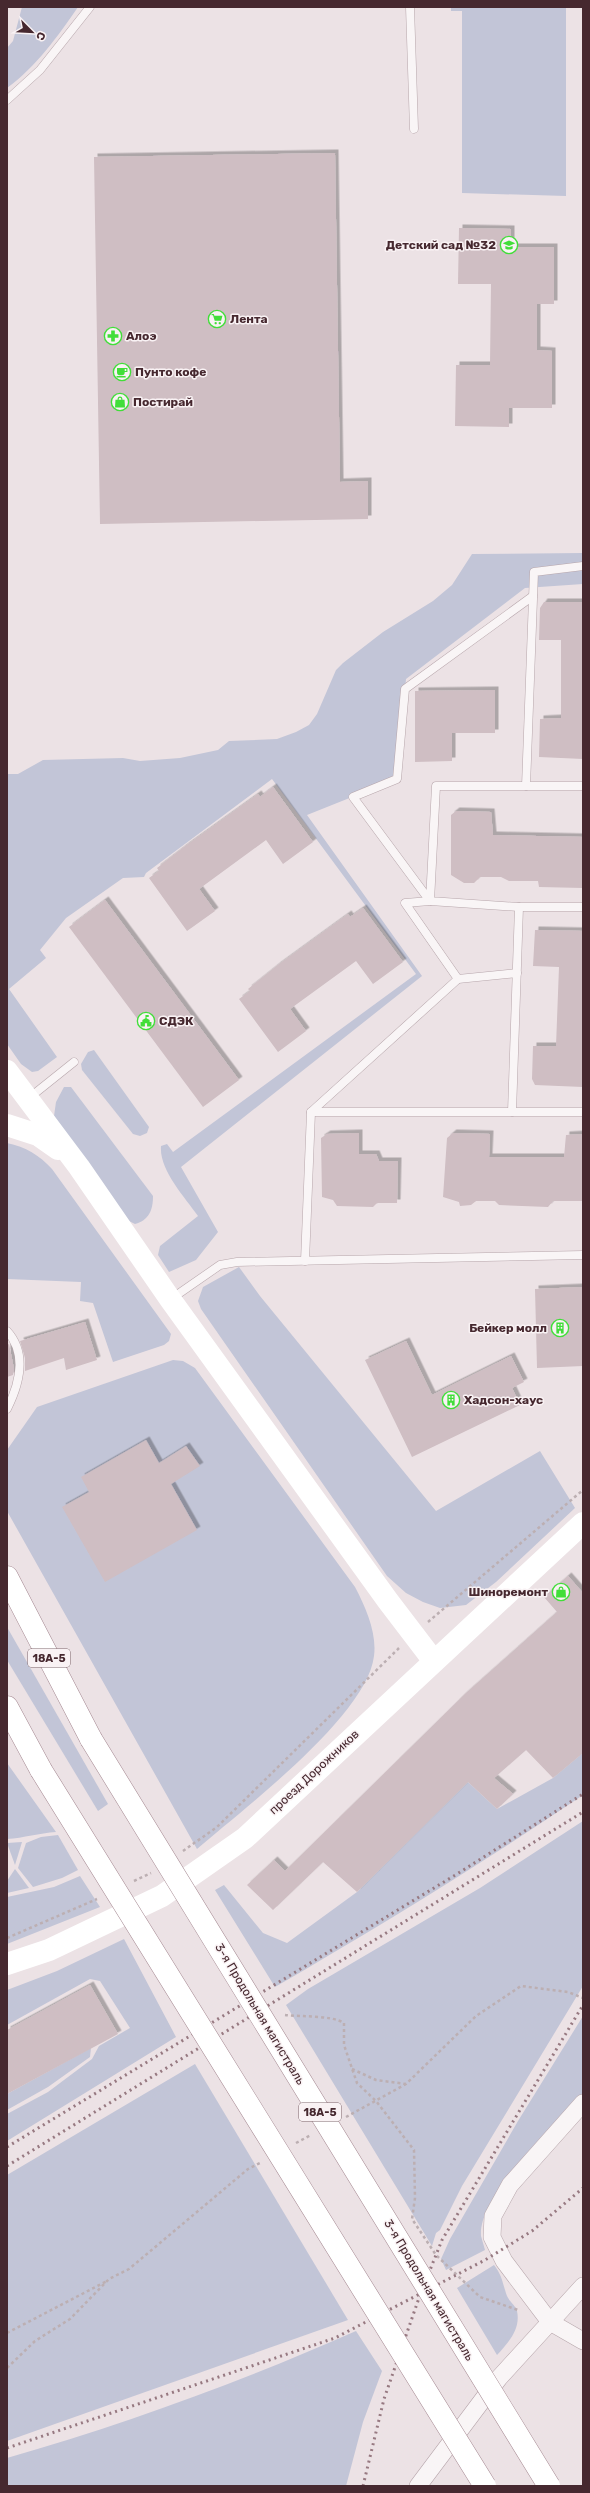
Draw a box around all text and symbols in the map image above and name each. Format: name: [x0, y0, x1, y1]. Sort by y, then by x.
north arrow: [12, 12, 52, 52]
text: С: [33, 30, 48, 42]
school or university icon: Детский сад №32: [499, 235, 519, 255]
place label: Детский сад №32: [386, 238, 496, 252]
supermarket icon: Лента: [207, 309, 227, 329]
place label: Лента: [230, 312, 268, 326]
pharmacy icon: Алоэ: [103, 326, 123, 346]
place label: Алоэ: [126, 329, 157, 343]
cafe icon: Пунто кофе: [112, 362, 132, 382]
place label: Пунто кофе: [135, 365, 206, 379]
shop icon: Постирай: [110, 392, 130, 412]
place label: Постирай: [133, 395, 193, 409]
public building icon: СДЭК: [136, 1011, 156, 1031]
place label: СДЭК: [159, 1014, 194, 1028]
building icon: Бейкер молл: [550, 1318, 570, 1338]
place label: Бейкер молл: [469, 1321, 547, 1335]
building icon: Хадсон-хаус: [441, 1390, 461, 1410]
place label: Хадсон-хаус: [464, 1393, 543, 1407]
shop icon: Шиноремонт: [551, 1582, 571, 1602]
place label: Шиноремонт: [469, 1585, 548, 1599]
road number: 18А-5: [28, 1649, 70, 1667]
street label: проезд Дорожников: [266, 1727, 362, 1817]
street label: 3-я Продольная магистраль: [212, 1941, 308, 2087]
road number: 18А-5: [299, 2103, 341, 2121]
street label: 3-я Продольная магистраль: [381, 2217, 477, 2363]

